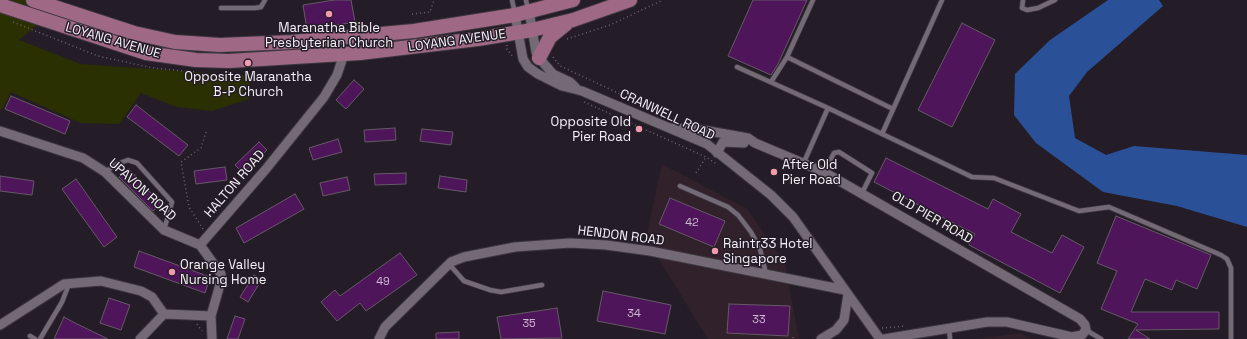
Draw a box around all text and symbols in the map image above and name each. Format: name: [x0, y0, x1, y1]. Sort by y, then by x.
marker: Maranatha Bible Presbyterian Church: [324, 9, 334, 19]
street label: LOYANG AVENUE: [64, 20, 162, 62]
place label: Maranatha Bible Presbyterian Church: [265, 20, 393, 51]
street label: LOYANG AVENUE: [407, 26, 507, 56]
marker: Opposite Maranatha B-P Church: [243, 58, 253, 68]
place label: Opposite Maranatha B-P Church: [184, 69, 312, 100]
street label: CRANWELL ROAD: [617, 86, 717, 144]
place label: Opposite Old Pier Road: [550, 114, 631, 145]
marker: Opposite Old Pier Road: [634, 124, 644, 134]
street label: HALTON ROAD: [202, 147, 268, 221]
street label: UPAVON ROAD: [105, 156, 179, 224]
place label: After Old Pier Road: [782, 157, 841, 188]
marker: After Old Pier Road: [769, 167, 779, 177]
street label: OLD PIER ROAD: [889, 188, 975, 248]
house number: 42: [685, 216, 699, 230]
street label: HENDON ROAD: [577, 223, 665, 249]
place label: Raintr33 Hotel Singapore: [723, 236, 813, 267]
marker: Raintr33 Hotel Singapore: [710, 246, 720, 256]
place label: Orange Valley Nursing Home: [180, 257, 266, 288]
marker: Orange Valley Nursing Home: [167, 267, 177, 277]
house number: 49: [376, 275, 390, 289]
house number: 34: [627, 307, 641, 321]
house number: 33: [752, 313, 766, 327]
house number: 35: [522, 317, 536, 331]

